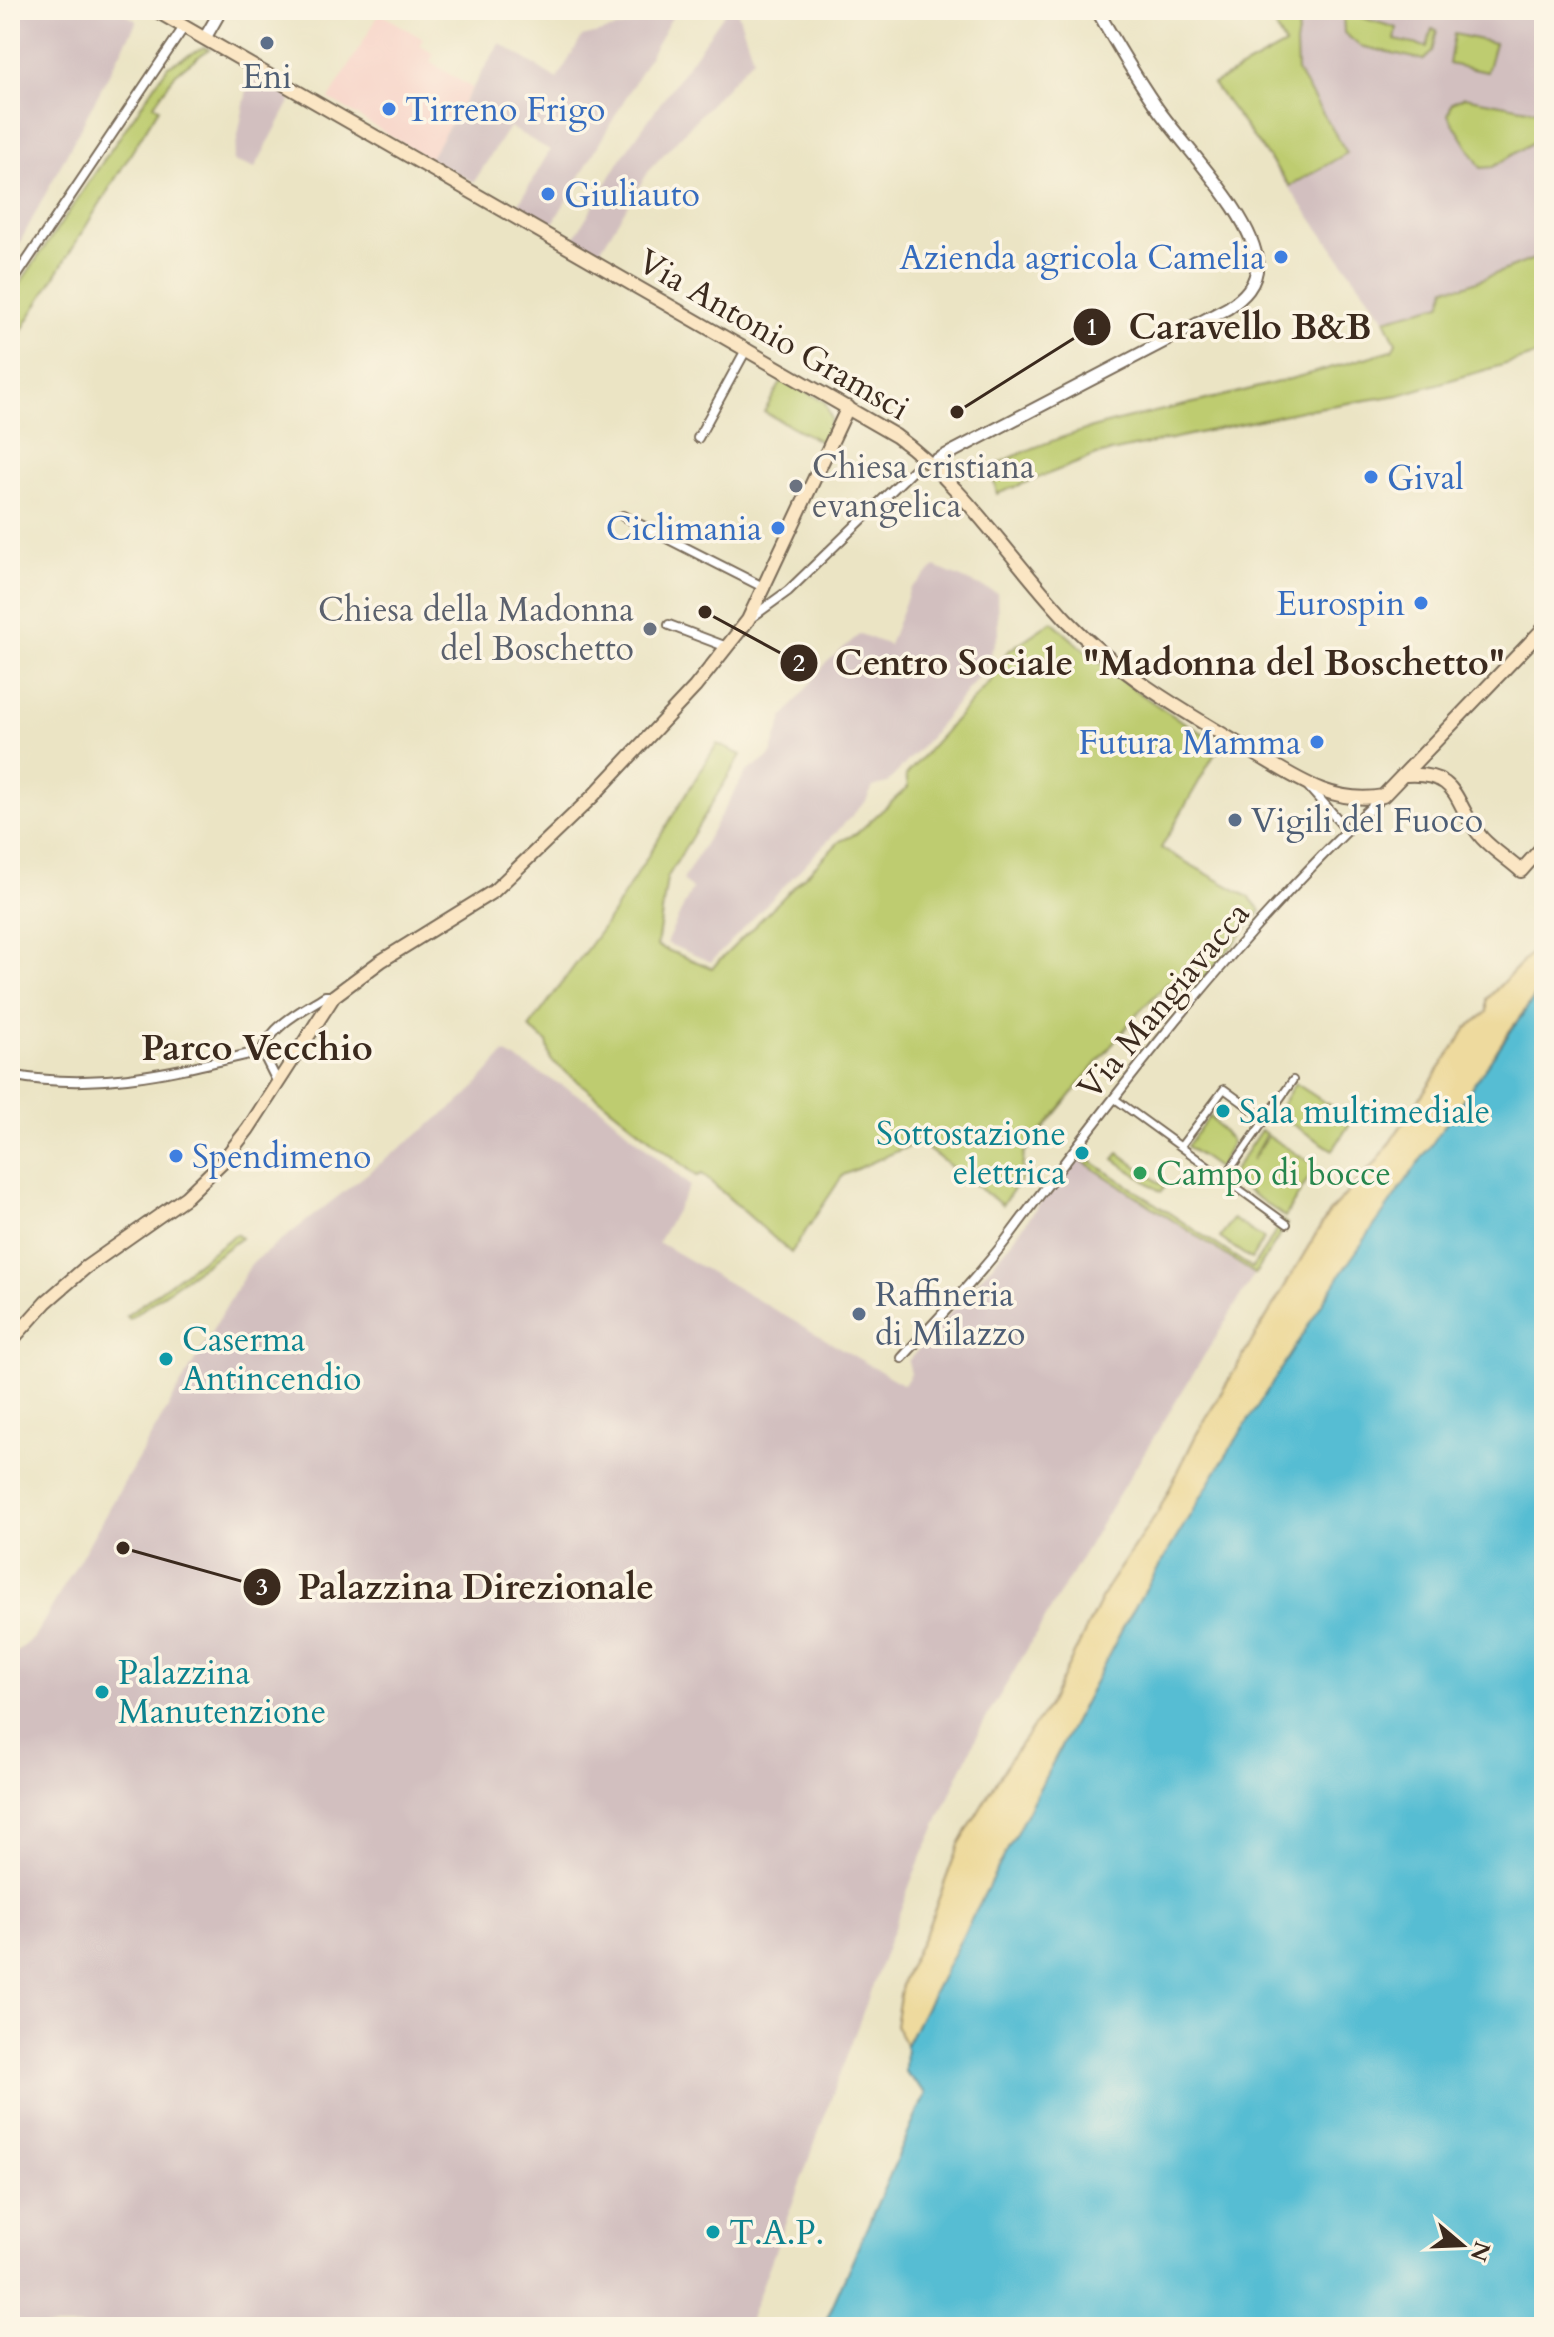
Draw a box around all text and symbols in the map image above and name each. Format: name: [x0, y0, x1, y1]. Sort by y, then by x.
marker: Eni: [258, 34, 276, 52]
place label: Eni: [242, 54, 292, 100]
place label: Tirreno Frigo: [405, 87, 605, 133]
marker: Tirreno Frigo: [380, 100, 398, 118]
place label: Giuliauto: [564, 172, 700, 218]
marker: Giuliauto: [539, 185, 557, 203]
place label: Azienda agricola Camelia: [900, 235, 1265, 281]
street label: Via Antonio Gramsci: [629, 238, 918, 431]
marker: Azienda agricola Camelia: [1272, 248, 1290, 266]
callout: Caravello B&B: [1072, 297, 1387, 357]
text: Caravello B&B: [1128, 303, 1372, 352]
text: 1: [1086, 311, 1098, 344]
place label: Chiesa cristiana evangelica: [812, 444, 1035, 529]
place label: Gival: [1387, 455, 1464, 501]
marker: Gival: [1362, 468, 1380, 486]
marker: Chiesa cristiana evangelica: [787, 477, 805, 495]
place label: Ciclimania: [606, 506, 762, 552]
marker: Ciclimania: [769, 519, 787, 537]
place label: Eurospin: [1276, 581, 1405, 627]
place label: Chiesa della Madonna del Boschetto: [318, 587, 634, 672]
marker: Eurospin: [1412, 594, 1430, 612]
marker: Chiesa della Madonna del Boschetto: [641, 620, 659, 638]
callout: Centro Sociale "Madonna del Boschetto": [779, 633, 1522, 693]
text: Centro Sociale "Madonna del Boschetto": [835, 639, 1505, 688]
text: 2: [793, 647, 805, 680]
place label: Futura Mamma: [1078, 720, 1301, 766]
marker: Futura Mamma: [1308, 733, 1326, 751]
place label: Vigili del Fuoco: [1251, 798, 1483, 844]
marker: Vigili del Fuoco: [1226, 811, 1244, 829]
street label: Via Mangiavacca: [1067, 892, 1260, 1109]
district label: Parco Vecchio: [141, 1024, 373, 1073]
place label: Sala multimediale: [1239, 1089, 1490, 1135]
marker: Sala multimediale: [1214, 1102, 1232, 1120]
place label: Sottostazione elettrica: [876, 1111, 1066, 1196]
place label: Spendimeno: [192, 1134, 371, 1180]
marker: Sottostazione elettrica: [1073, 1144, 1091, 1162]
marker: Spendimeno: [167, 1147, 185, 1165]
place label: Campo di bocce: [1156, 1151, 1391, 1197]
marker: Campo di bocce: [1131, 1164, 1149, 1182]
place label: Raffineria di Milazzo: [875, 1272, 1025, 1357]
marker: Raffineria di Milazzo: [850, 1305, 868, 1323]
place label: Caserma Antincendio: [182, 1317, 361, 1402]
marker: Caserma Antincendio: [157, 1350, 175, 1368]
callout: Palazzina Direzionale: [242, 1557, 670, 1617]
text: Palazzina Direzionale: [298, 1563, 654, 1612]
text: 3: [256, 1571, 268, 1604]
place label: Palazzina Manutenzione: [118, 1650, 326, 1735]
marker: Palazzina Manutenzione: [93, 1683, 111, 1701]
north arrow: [1422, 2205, 1502, 2285]
place label: T.A.P.: [729, 2210, 824, 2256]
marker: T.A.P.: [704, 2223, 722, 2241]
text: N: [1463, 2237, 1497, 2265]

